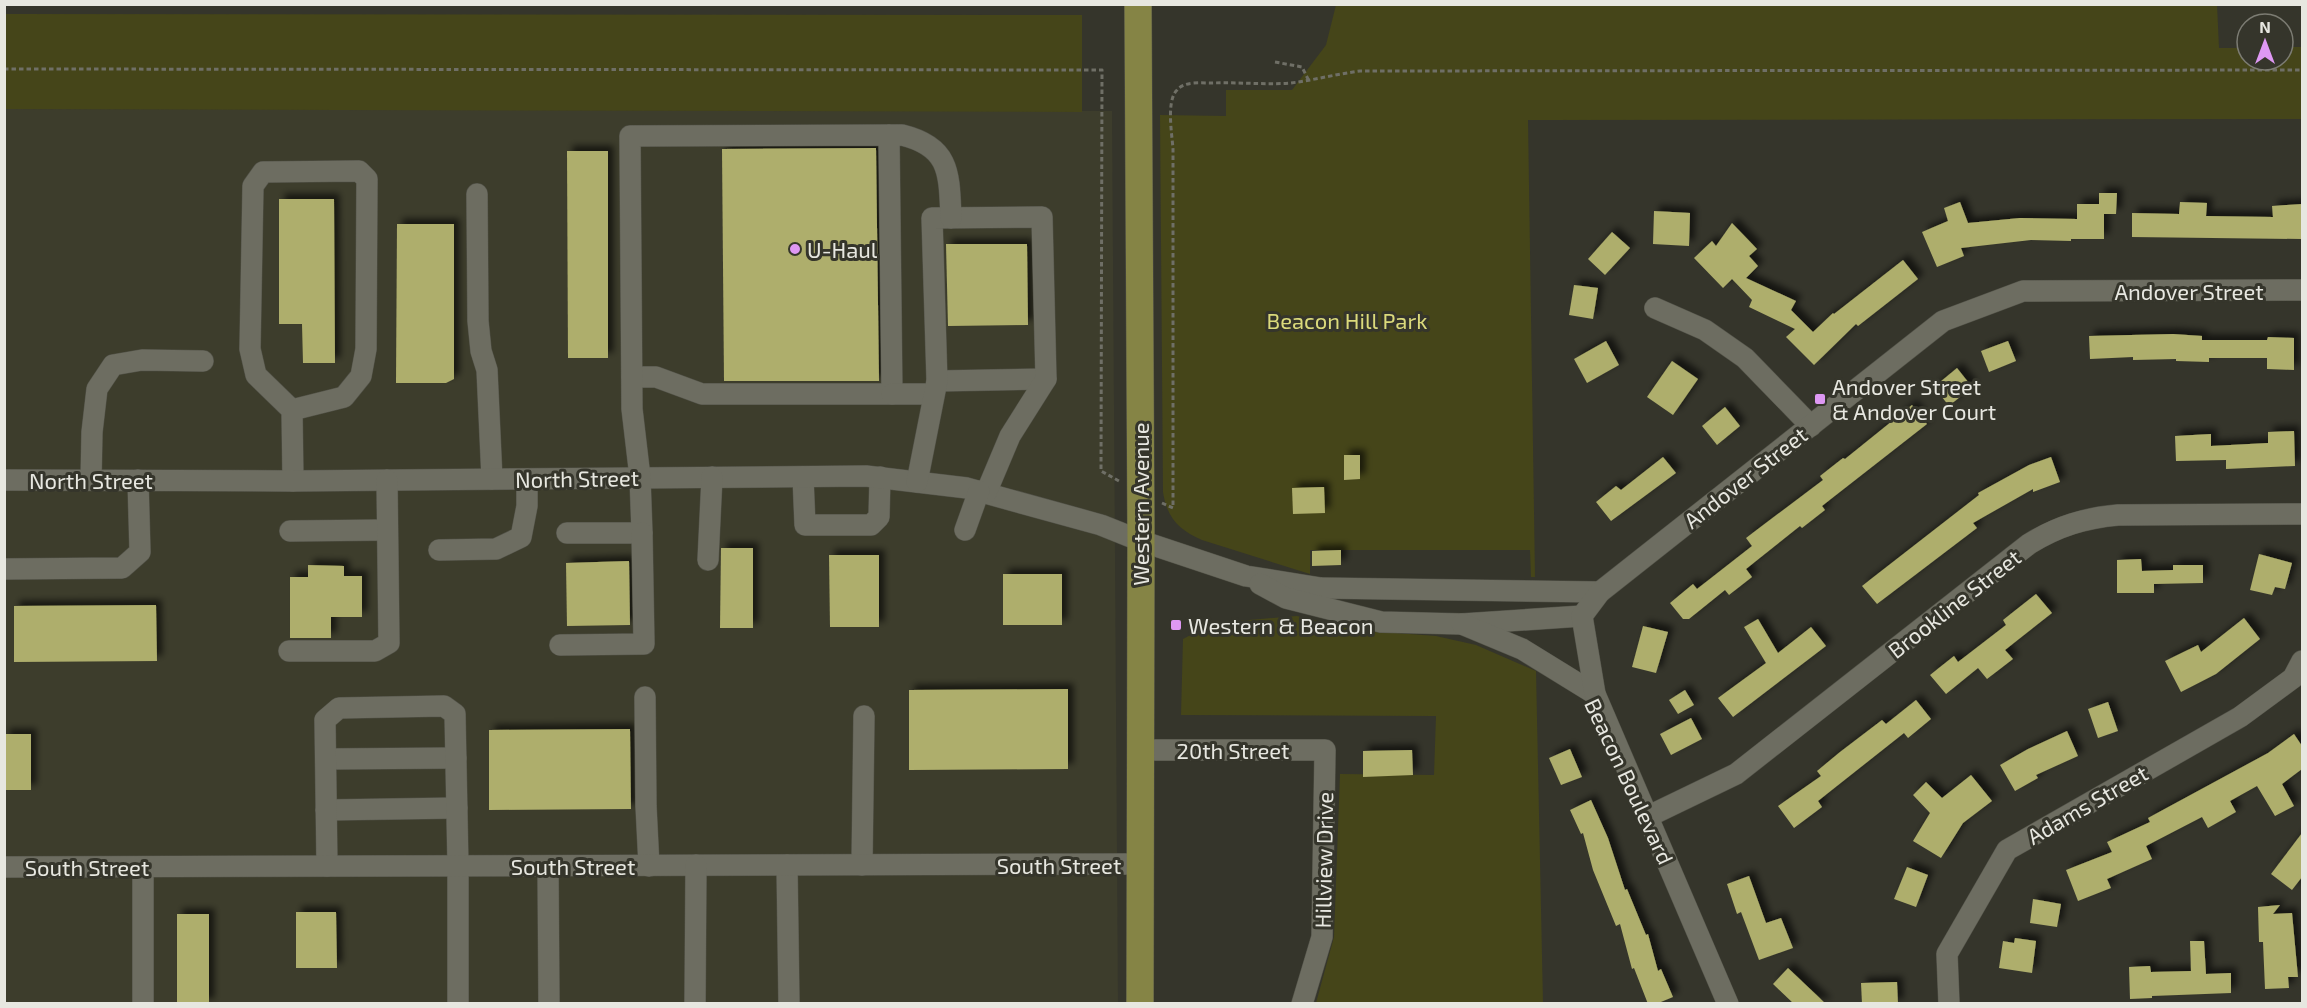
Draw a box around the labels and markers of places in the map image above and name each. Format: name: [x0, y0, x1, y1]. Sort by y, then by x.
place label: U-Haul: [807, 236, 878, 262]
marker: U-Haul: [788, 242, 802, 256]
place label: Andover Street & Andover Court: [1832, 373, 1996, 424]
marker: Andover Street & Andover Court: [1813, 392, 1827, 406]
place label: Western & Beacon: [1188, 612, 1373, 638]
marker: Western & Beacon: [1169, 618, 1183, 632]

